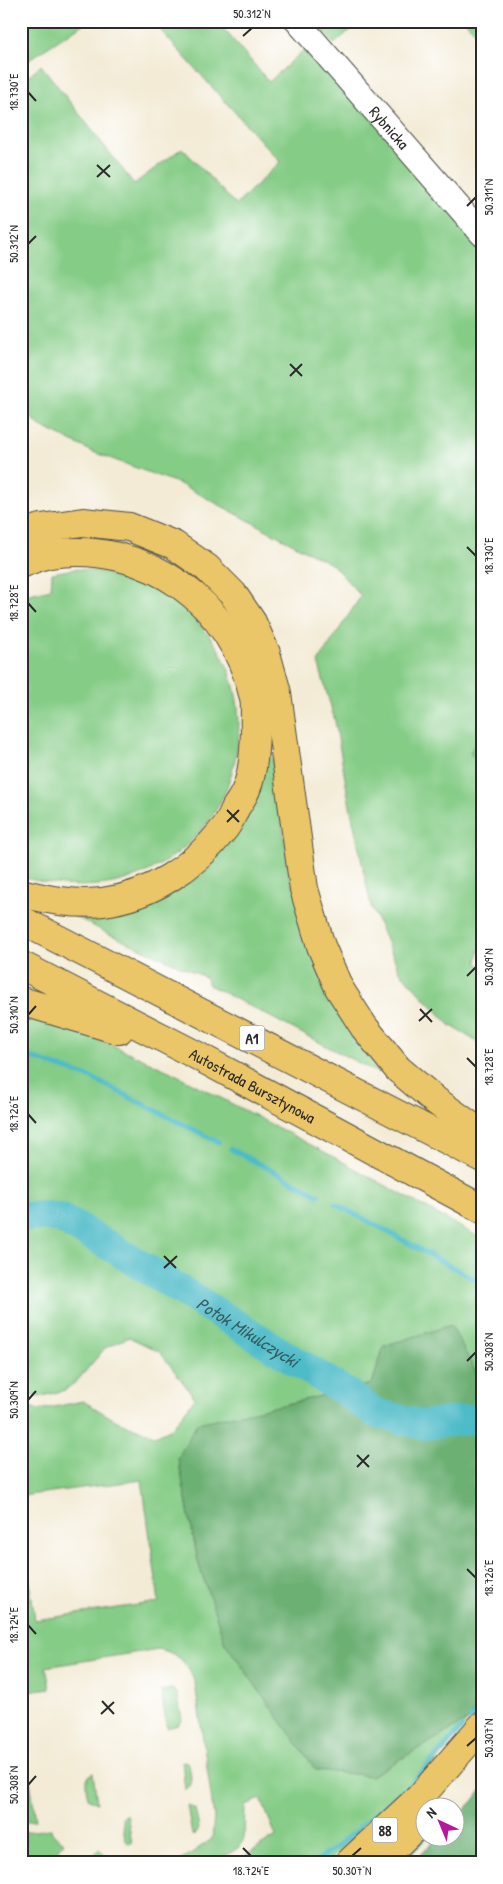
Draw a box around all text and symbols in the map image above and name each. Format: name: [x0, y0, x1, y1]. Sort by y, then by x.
text: 50.312°N: [233, 5, 271, 22]
text: 18.730°E: [5, 73, 22, 110]
street label: Rybnicka: [365, 101, 414, 154]
text: 50.311°N: [480, 179, 497, 215]
text: 50.312°N: [5, 225, 22, 263]
text: 18.730°E: [480, 537, 497, 574]
text: 18.728°E: [5, 584, 22, 621]
text: 50.309°N: [480, 948, 497, 986]
text: 50.310°N: [5, 996, 22, 1034]
road number: A1: [240, 1026, 264, 1050]
street label: Autostrada Bursztynowa: [186, 1043, 319, 1128]
text: 18.728°E: [480, 1048, 497, 1085]
text: 18.726°E: [5, 1095, 22, 1132]
water label: Potok Mikulczycki: [192, 1291, 306, 1374]
text: 50.308°N: [480, 1333, 497, 1371]
text: 50.309°N: [5, 1381, 22, 1419]
text: 18.726°E: [480, 1559, 497, 1596]
text: 18.724°E: [5, 1606, 22, 1643]
text: 50.307°N: [480, 1719, 497, 1757]
text: 50.308°N: [5, 1766, 22, 1804]
north arrow: [416, 1796, 466, 1846]
text: N: [421, 1802, 440, 1822]
road number: 88: [372, 1818, 398, 1842]
text: 18.724°E: [233, 1862, 270, 1879]
text: 50.307°N: [333, 1862, 371, 1879]

